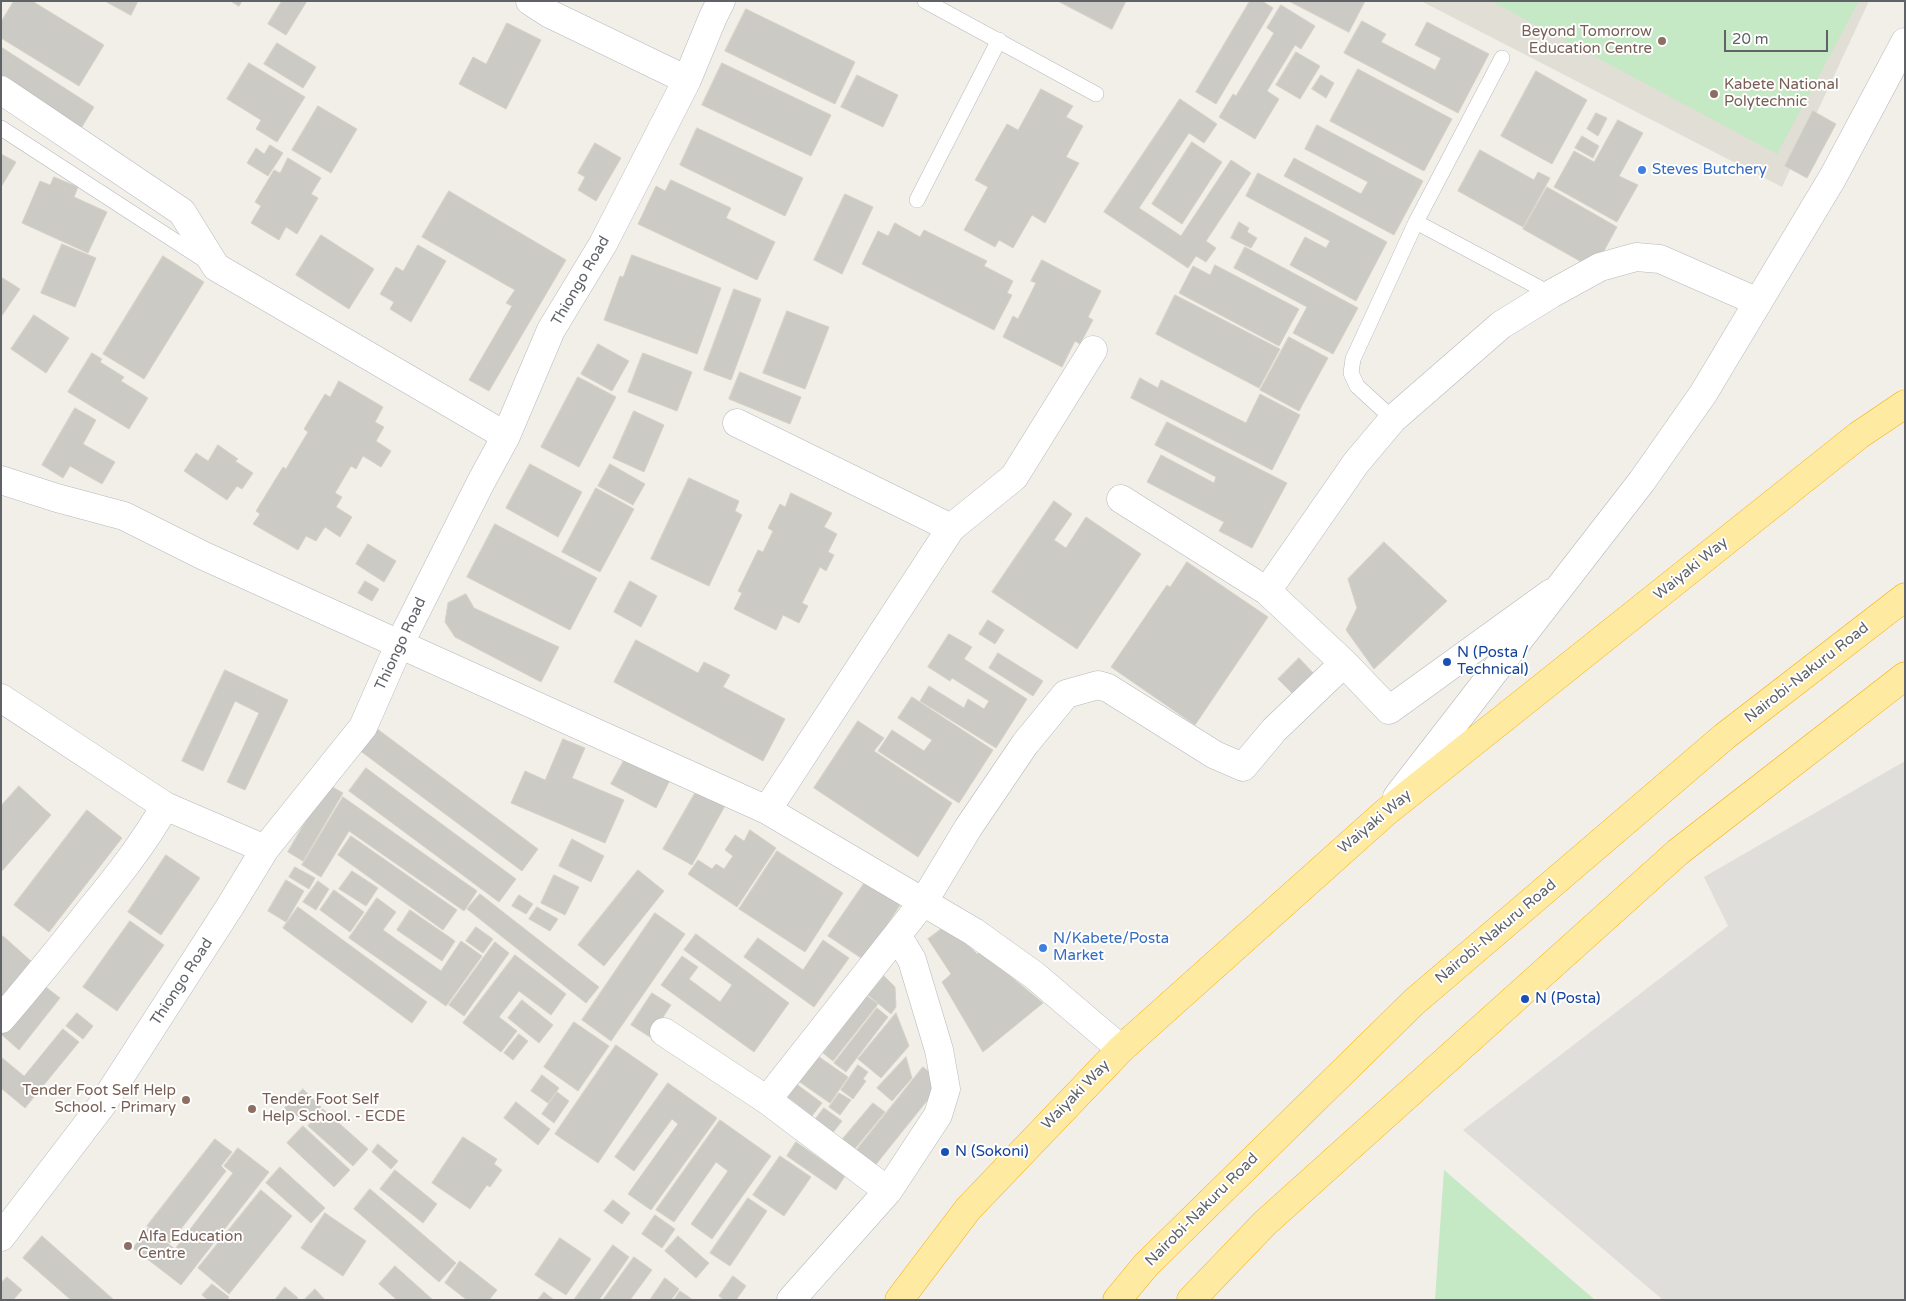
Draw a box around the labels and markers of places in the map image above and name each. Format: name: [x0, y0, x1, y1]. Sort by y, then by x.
place label: Beyond Tomorrow Education Centre: [1521, 23, 1652, 58]
marker: Beyond Tomorrow Education Centre: [1656, 35, 1668, 47]
place label: Kabete National Polytechnic: [1724, 76, 1839, 111]
marker: Kabete National Polytechnic: [1708, 88, 1720, 100]
place label: Steves Butchery: [1652, 161, 1767, 179]
marker: Steves Butchery: [1636, 164, 1648, 176]
place label: N (Posta / Technical): [1457, 644, 1529, 679]
marker: N (Posta / Technical): [1441, 656, 1453, 668]
place label: N/Kabete/Posta Market: [1053, 930, 1169, 965]
marker: N/Kabete/Posta Market: [1037, 942, 1049, 954]
place label: N (Posta): [1535, 990, 1601, 1008]
marker: N (Posta): [1519, 993, 1531, 1005]
place label: Tender Foot Self Help School. - Primary: [22, 1082, 176, 1117]
place label: Tender Foot Self Help School. - ECDE: [262, 1091, 406, 1126]
marker: Tender Foot Self Help School. - Primary: [180, 1094, 192, 1106]
marker: Tender Foot Self Help School. - ECDE: [246, 1103, 258, 1115]
place label: N (Sokoni): [955, 1143, 1029, 1161]
marker: N (Sokoni): [939, 1146, 951, 1158]
place label: Alfa Education Centre: [138, 1228, 243, 1263]
marker: Alfa Education Centre: [122, 1240, 134, 1252]

